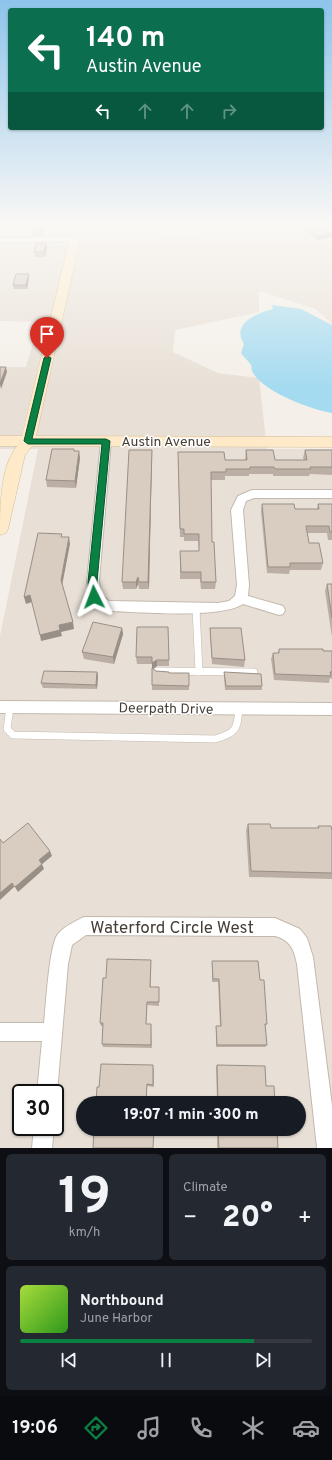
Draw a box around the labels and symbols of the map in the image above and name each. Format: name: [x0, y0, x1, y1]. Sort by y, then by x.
pin: [30, 317, 64, 358]
street label: Austin Avenue: [121, 434, 211, 451]
position arrow: [73, 576, 115, 618]
street label: Deerpath Drive: [118, 700, 214, 719]
street label: Waterford Circle West: [90, 918, 254, 940]
speed limit sign: 30: [12, 1084, 64, 1136]

